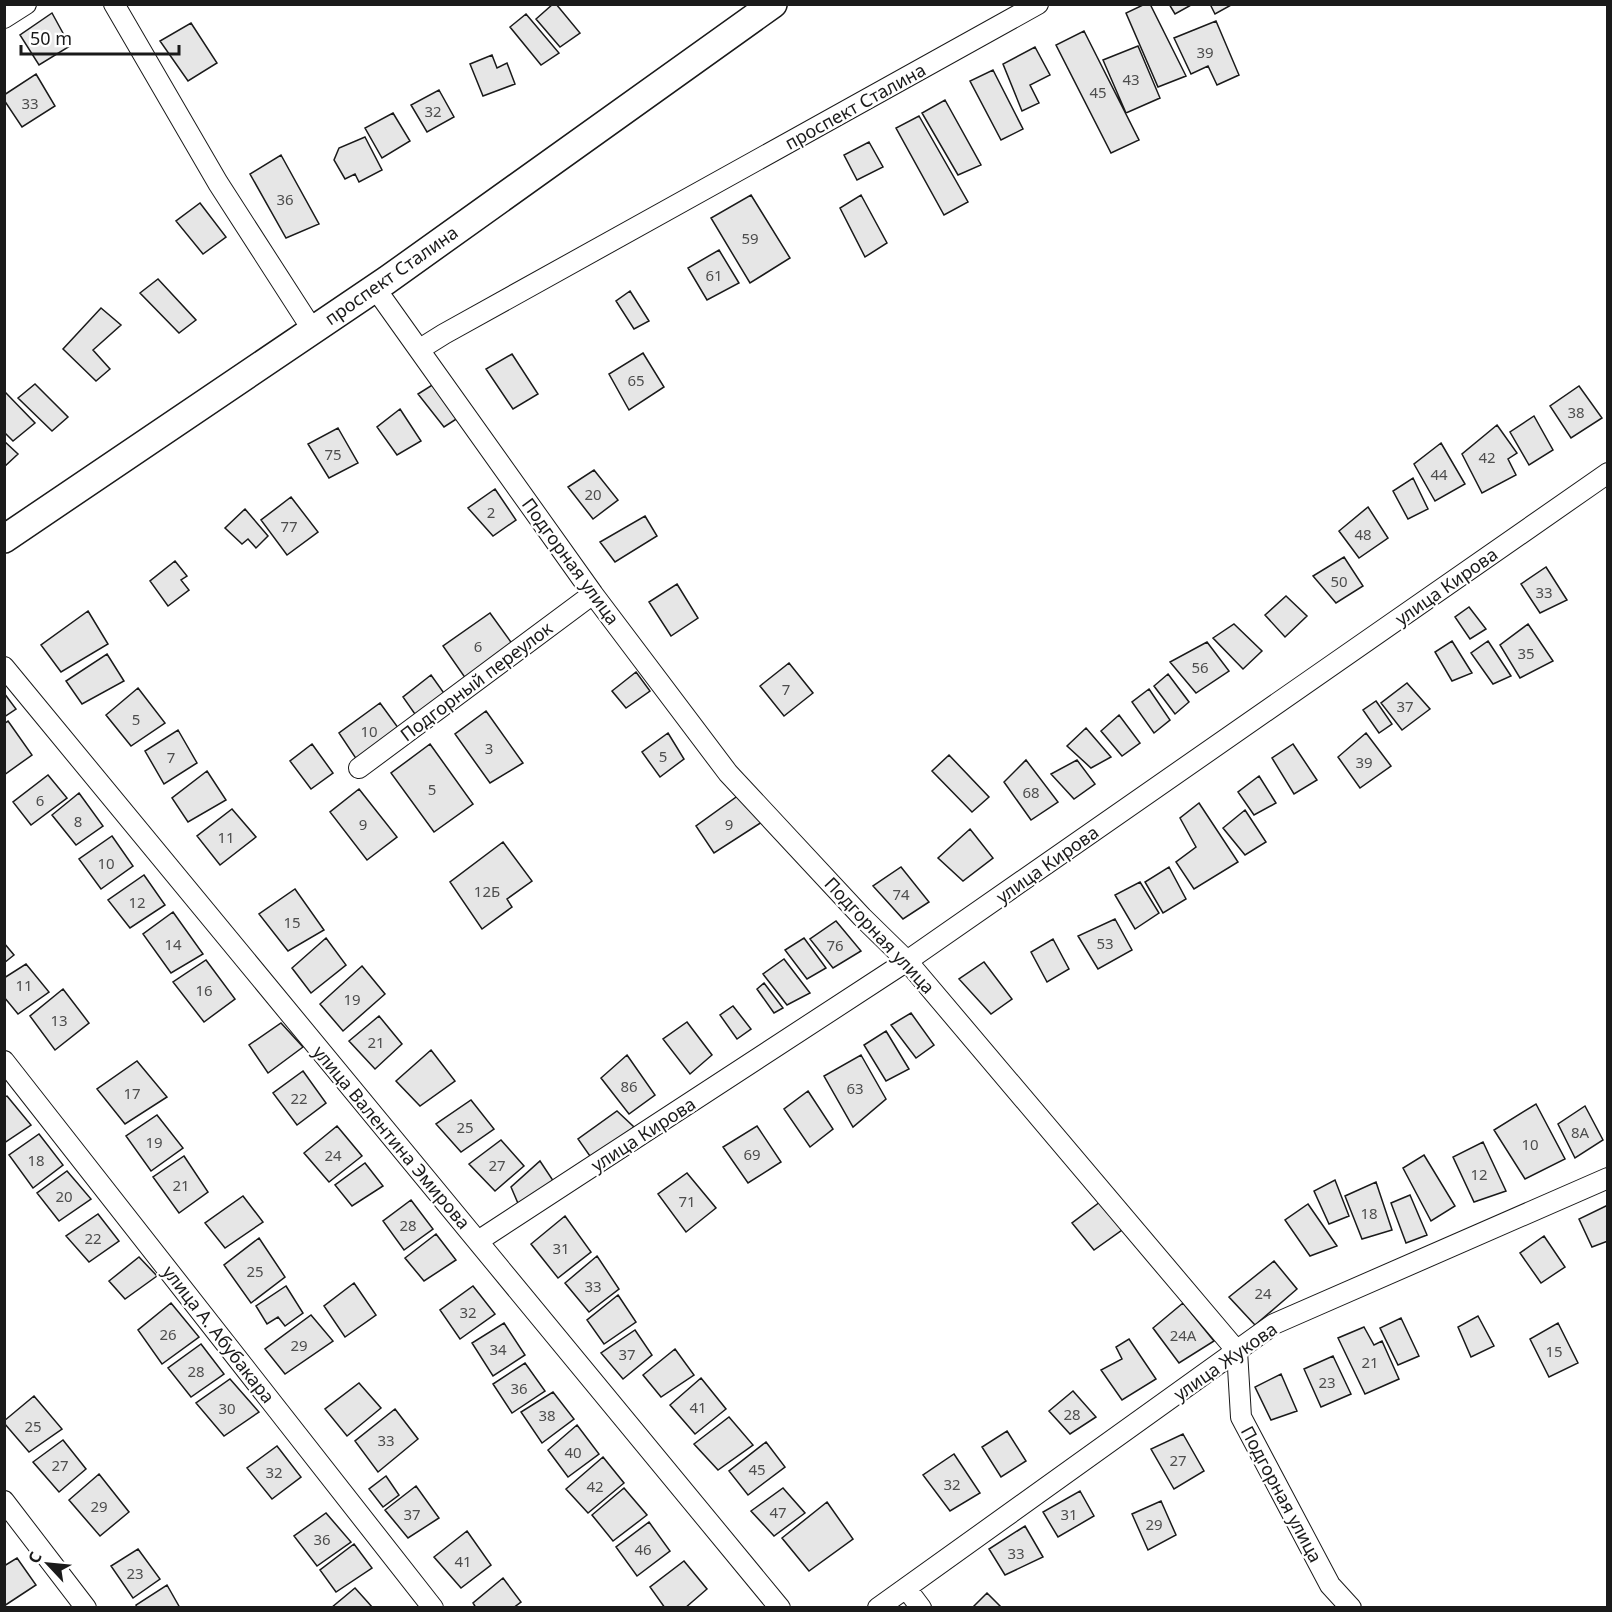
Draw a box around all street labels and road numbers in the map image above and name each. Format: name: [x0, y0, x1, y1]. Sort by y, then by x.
street label: проспект Сталина: [780, 57, 930, 155]
street label: проспект Сталина: [320, 220, 462, 330]
street label: Подгорная улица: [517, 493, 625, 629]
street label: улица Кирова: [1390, 542, 1502, 630]
street label: Подгорный переулок: [395, 616, 557, 746]
street label: улица Кирова: [991, 820, 1103, 908]
street label: Подгорная улица: [820, 872, 940, 998]
street label: улица Валентина Эмирова: [308, 1040, 476, 1234]
street label: улица Кирова: [586, 1091, 700, 1177]
street label: улица А. Абубакара: [158, 1260, 280, 1408]
street label: улица Жукова: [1169, 1316, 1281, 1406]
street label: Подгорная улица: [1236, 1422, 1328, 1566]

